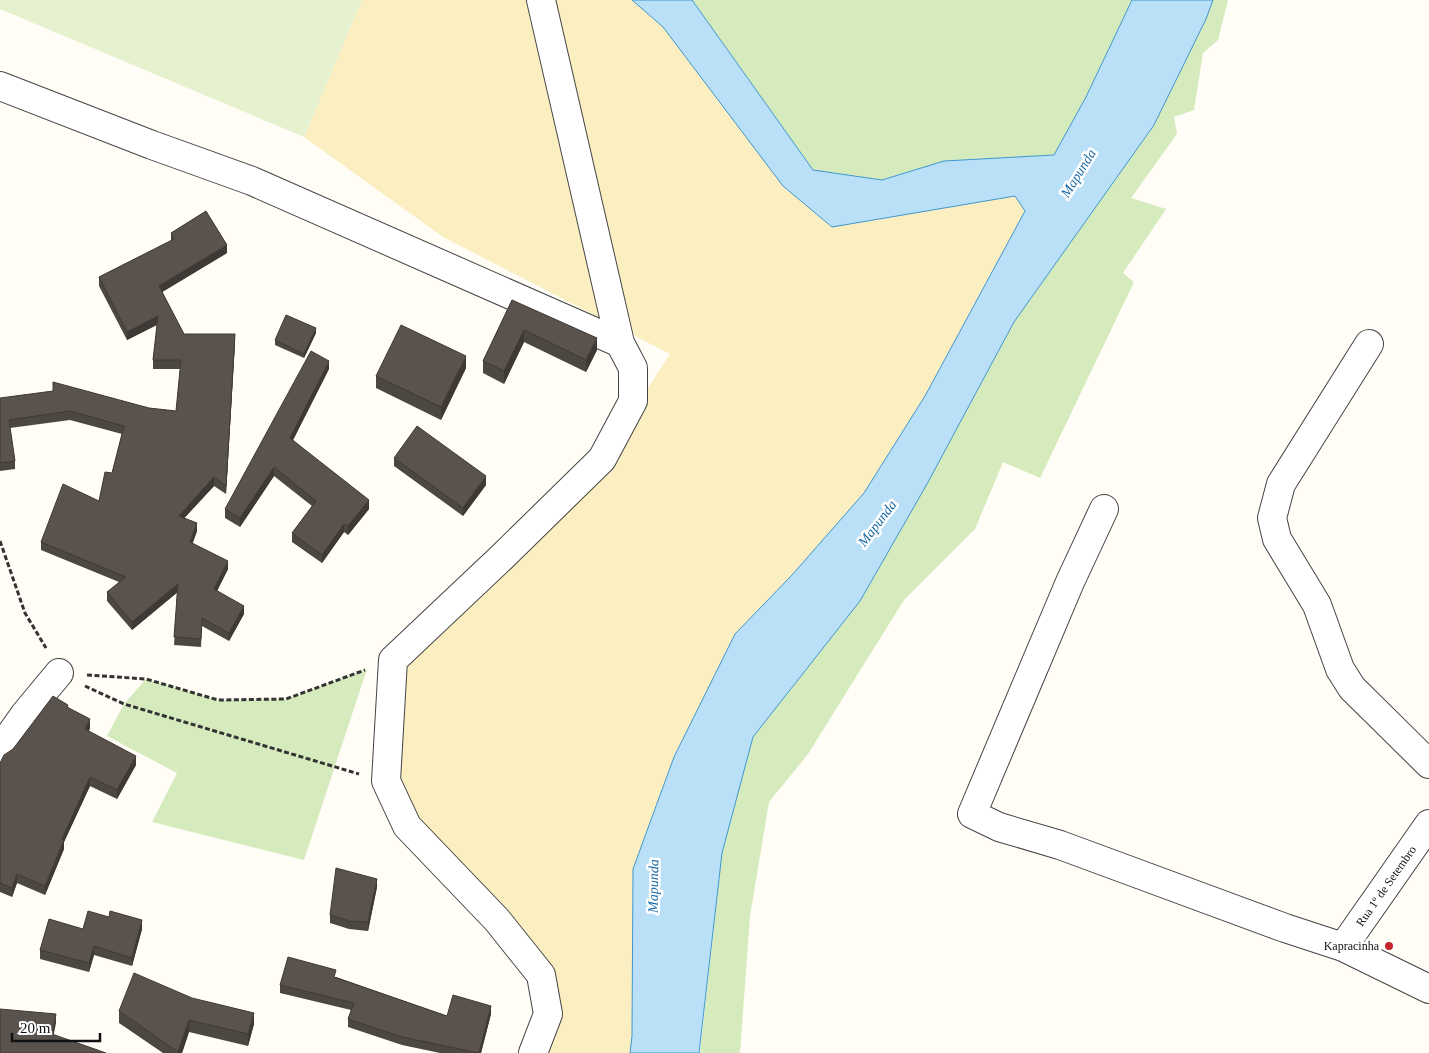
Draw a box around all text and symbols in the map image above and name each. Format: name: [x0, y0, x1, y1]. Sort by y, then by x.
water label: Mapunda: [1057, 147, 1099, 201]
water label: Mapunda: [855, 497, 900, 550]
street label: Rua 1º de Setembro: [1353, 843, 1419, 929]
water label: Mapunda: [646, 859, 661, 914]
place label: Kapracinha: [1324, 939, 1380, 953]
marker: Kapracinha: [1383, 940, 1395, 952]
scale bar: [12, 1010, 100, 1042]
text: 20 m: [20, 1020, 51, 1036]

